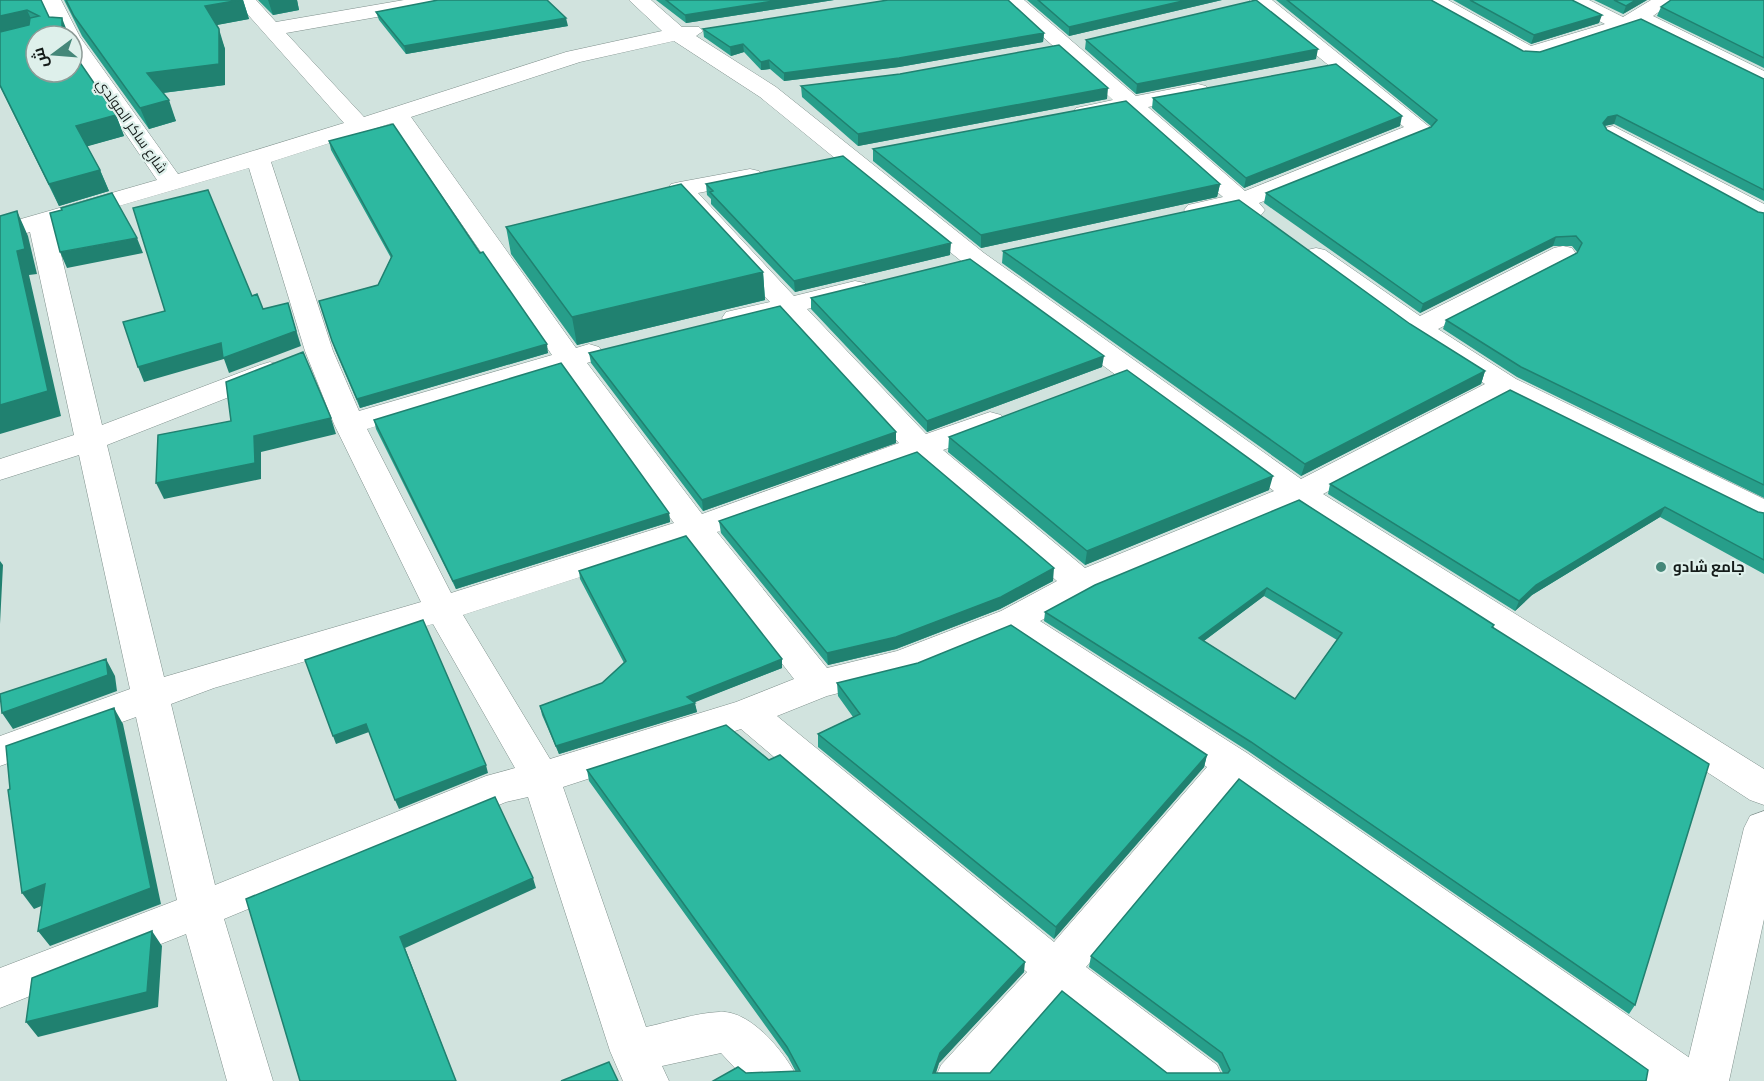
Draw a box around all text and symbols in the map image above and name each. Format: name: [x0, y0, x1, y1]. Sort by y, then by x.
north arrow: [24, 24, 84, 84]
text: ش: [28, 46, 52, 70]
street label: شارع ساكر المولدي: [90, 76, 171, 179]
place label: جامع شادو: [1673, 558, 1745, 577]
marker: جامع شادو: [1654, 560, 1668, 574]

